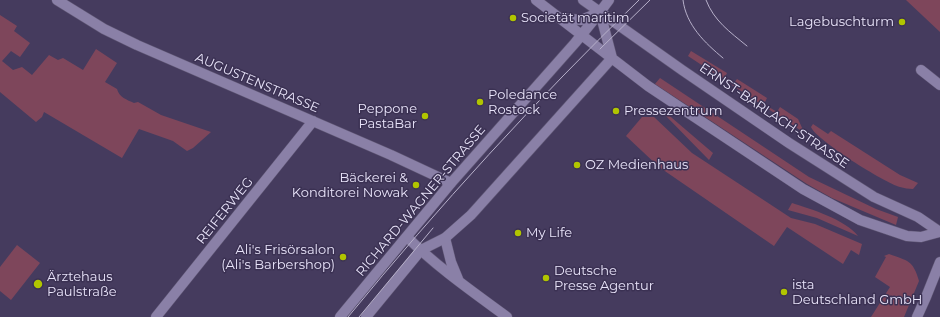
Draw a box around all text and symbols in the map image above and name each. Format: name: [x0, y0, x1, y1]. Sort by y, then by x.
place label: Societät maritim: [521, 10, 630, 26]
marker: Societät maritim: [508, 13, 518, 23]
place label: Lagebuschturm: [789, 14, 894, 30]
marker: Lagebuschturm: [897, 17, 907, 27]
street label: AUGUSTENSTRASSE: [193, 50, 321, 116]
street label: ERNST-BARLACH-STRASSE: [696, 60, 852, 172]
place label: Poledance Rostock: [488, 87, 557, 118]
marker: Poledance Rostock: [475, 97, 485, 107]
place label: Peppone PastaBar: [358, 101, 417, 132]
place label: Pressezentrum: [624, 103, 723, 119]
marker: Pressezentrum: [611, 106, 621, 116]
marker: Peppone PastaBar: [420, 111, 430, 121]
street label: RICHARD-WAGNER-STRASSE: [353, 122, 489, 280]
place label: OZ Medienhaus: [585, 157, 688, 173]
marker: OZ Medienhaus: [572, 160, 582, 170]
place label: Bäckerei & Konditorei Nowak: [292, 170, 408, 201]
street label: REIFERWEG: [193, 174, 257, 248]
marker: Bäckerei & Konditorei Nowak: [411, 180, 421, 190]
place label: My Life: [526, 225, 572, 241]
marker: My Life: [513, 228, 523, 238]
place label: Ali's Frisörsalon (Ali's Barbershop): [221, 242, 335, 273]
marker: Ali's Frisörsalon (Ali's Barbershop): [338, 252, 348, 262]
place label: Deutsche Presse Agentur: [554, 263, 654, 294]
place label: Ärztehaus Paulstraße: [47, 269, 117, 300]
marker: Deutsche Presse Agentur: [541, 273, 551, 283]
place label: ista Deutschland GmbH: [792, 277, 922, 308]
marker: Ärztehaus Paulstraße: [32, 278, 44, 290]
marker: ista Deutschland GmbH: [779, 287, 789, 297]

